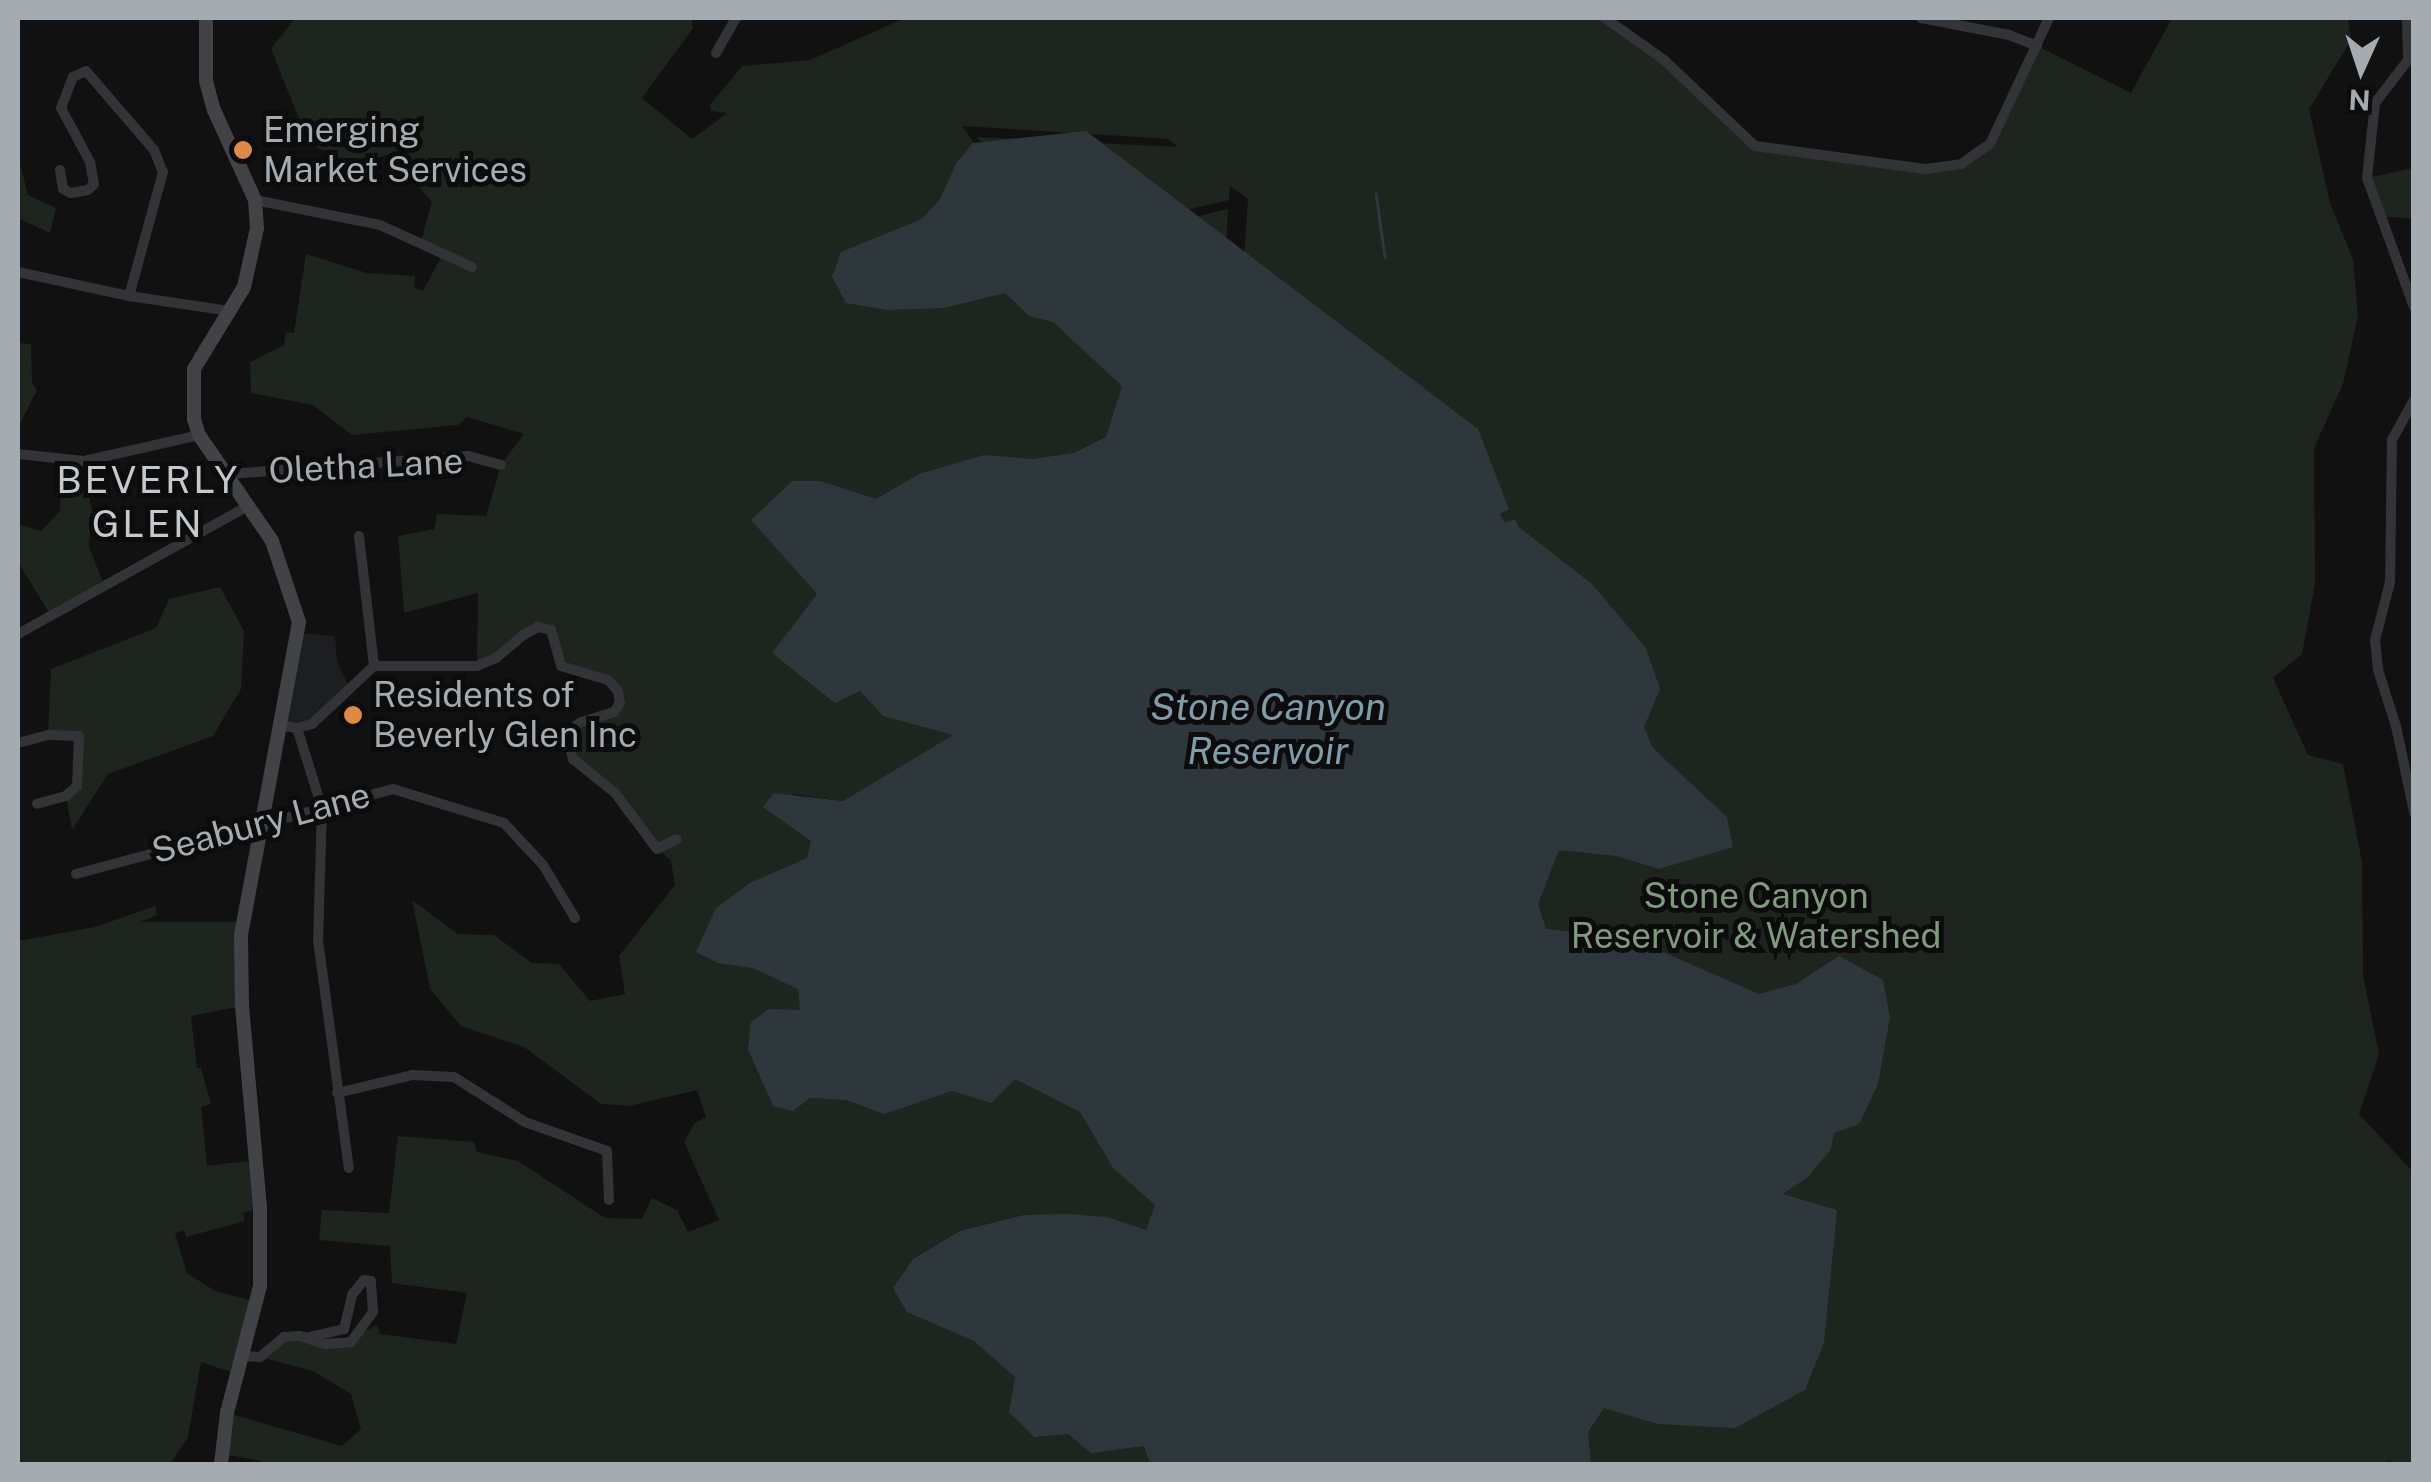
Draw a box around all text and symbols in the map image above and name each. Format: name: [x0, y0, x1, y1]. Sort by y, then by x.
north arrow: [2311, 20, 2411, 120]
text: N: [2348, 83, 2371, 118]
place label: Emerging Market Services: [263, 109, 527, 191]
marker: Emerging Market Services: [232, 139, 254, 161]
street label: Oletha Lane: [268, 440, 464, 492]
district label: BEVERLY GLEN: [56, 457, 240, 546]
place label: Residents of Beverly Glen Inc: [373, 674, 637, 756]
water label: Stone Canyon Reservoir: [1150, 684, 1386, 774]
marker: Residents of Beverly Glen Inc: [342, 704, 364, 726]
street label: Seabury Lane: [147, 774, 375, 872]
park label: Stone Canyon Reservoir & Watershed: [1570, 875, 1942, 957]

